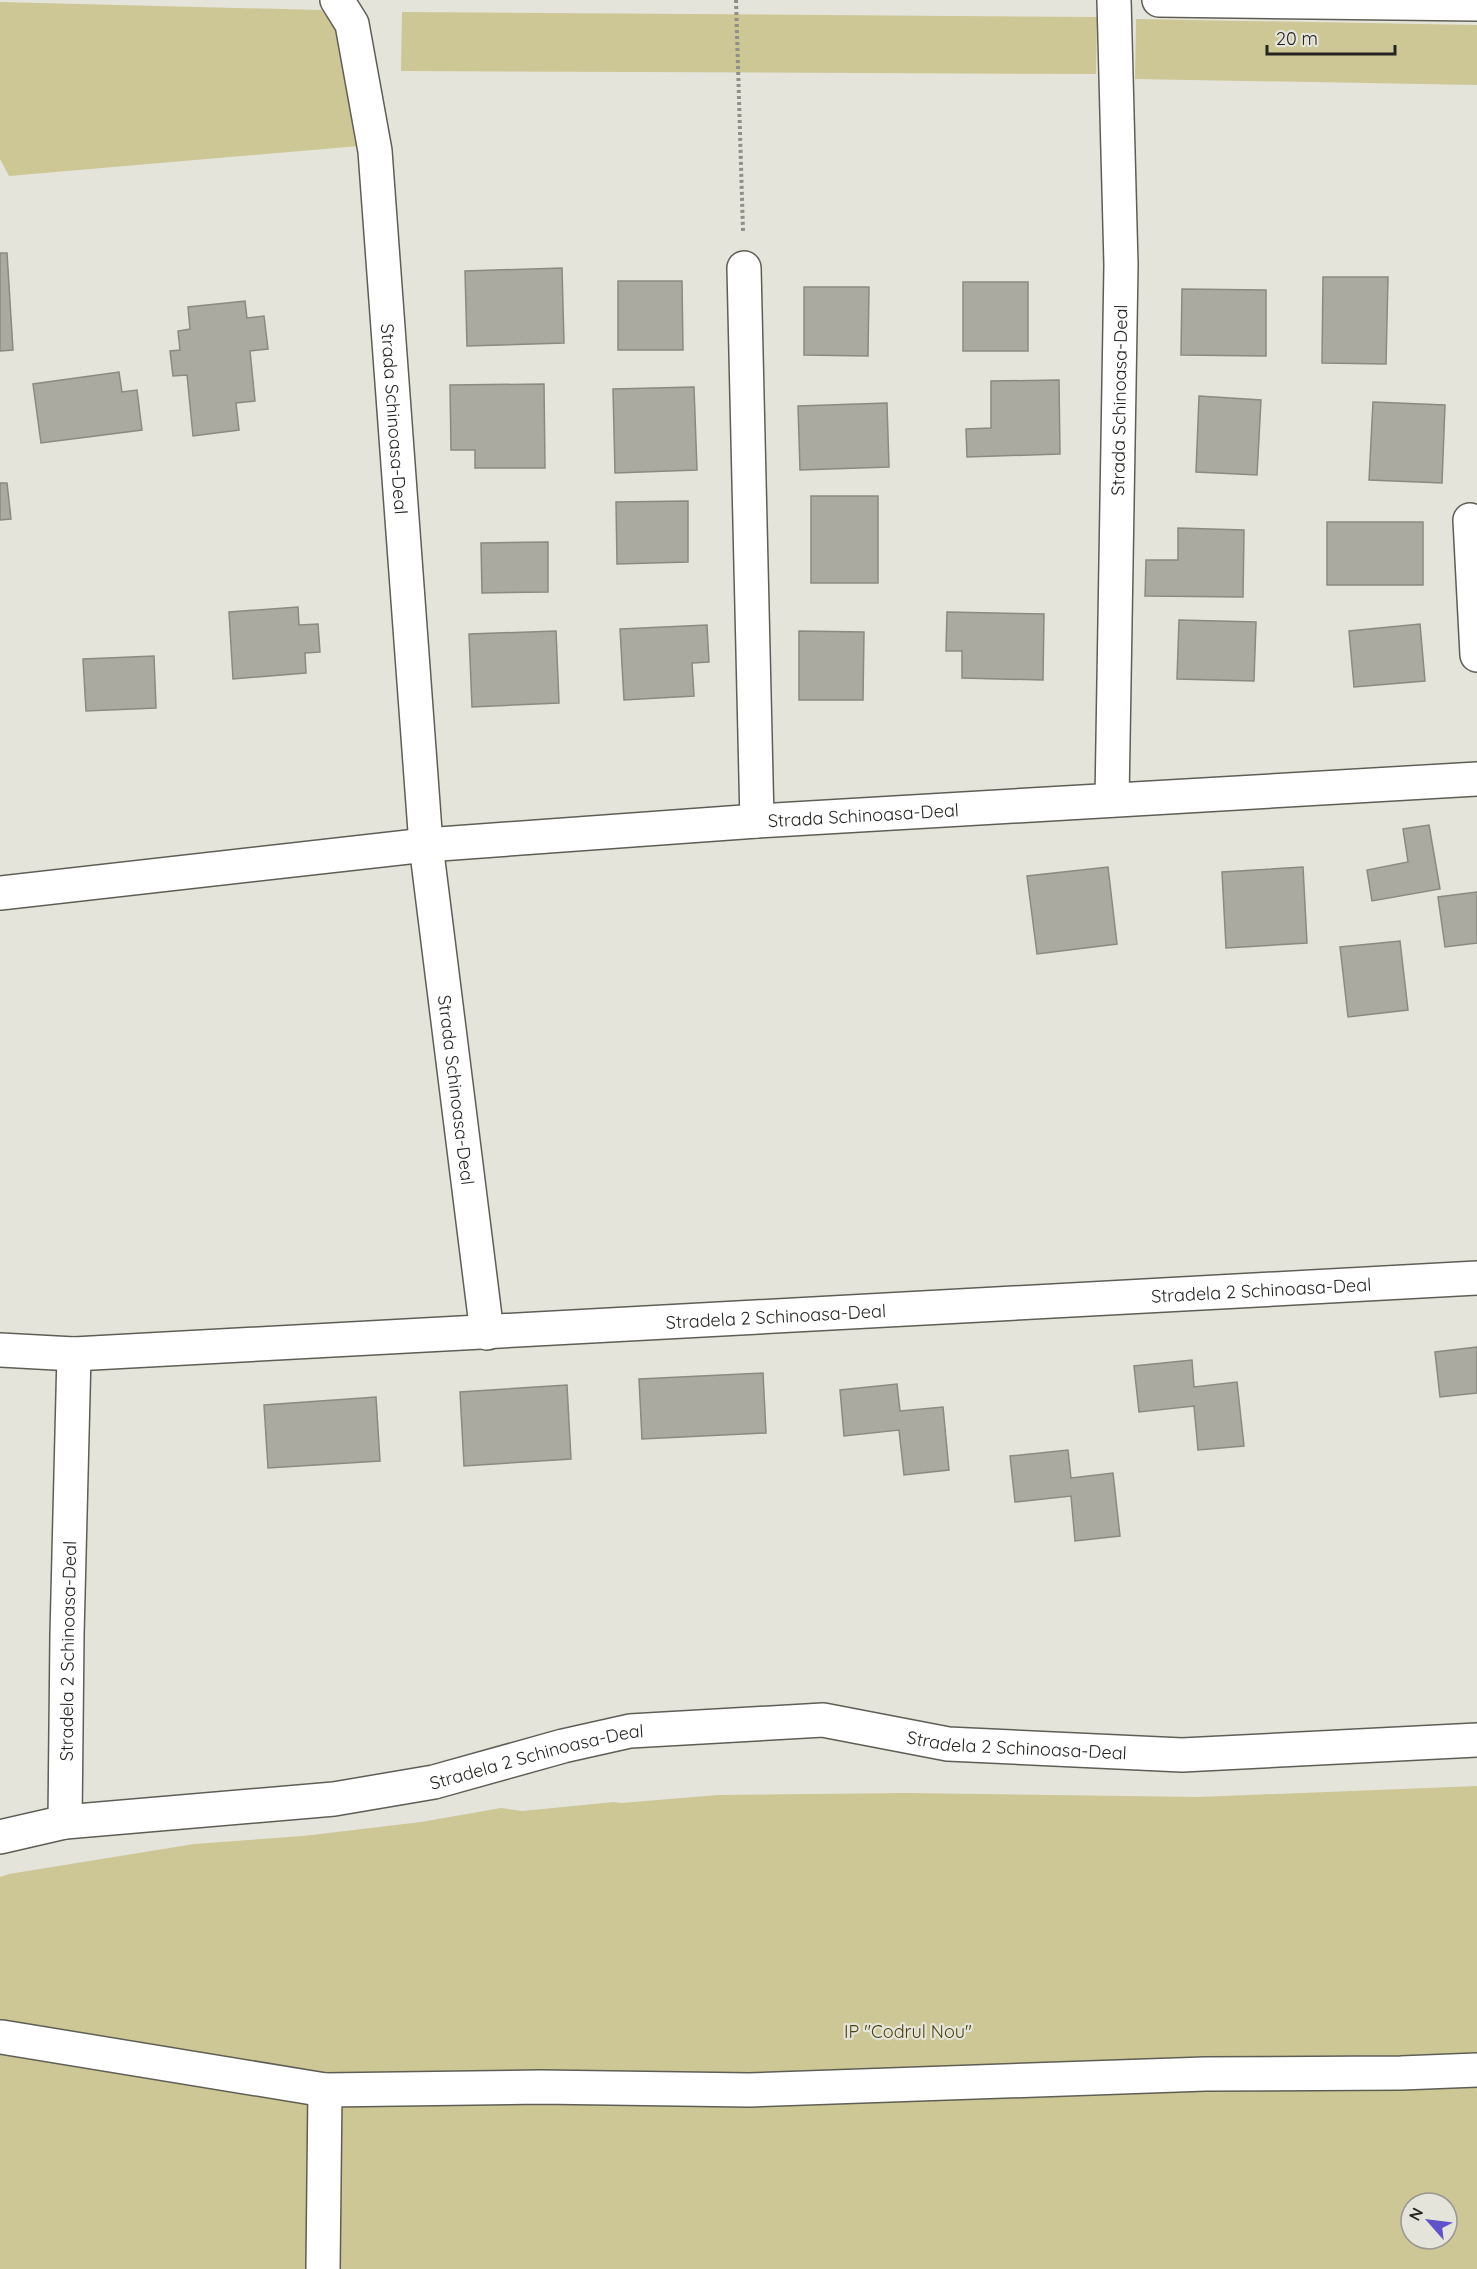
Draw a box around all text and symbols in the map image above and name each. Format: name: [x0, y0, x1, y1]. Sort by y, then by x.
scale bar: [1267, 18, 1394, 56]
text: 20 m: [1276, 27, 1318, 50]
street label: Strada Schinoasa-Deal: [1106, 304, 1132, 496]
street label: Strada Schinoasa-Deal: [376, 323, 413, 515]
street label: Strada Schinoasa-Deal: [767, 798, 959, 832]
street label: Strada Schinoasa-Deal: [433, 993, 480, 1186]
street label: Stradela 2 Schinoasa-Deal: [1150, 1272, 1372, 1307]
street label: Stradela 2 Schinoasa-Deal: [665, 1299, 887, 1333]
street label: Stradela 2 Schinoasa-Deal: [54, 1540, 81, 1761]
street label: Stradela 2 Schinoasa-Deal: [427, 1719, 644, 1794]
street label: Stradela 2 Schinoasa-Deal: [905, 1725, 1127, 1764]
park label: IP "Codrul Nou": [844, 2020, 972, 2043]
north arrow: [1399, 2191, 1459, 2251]
text: N: [1404, 2204, 1427, 2224]

